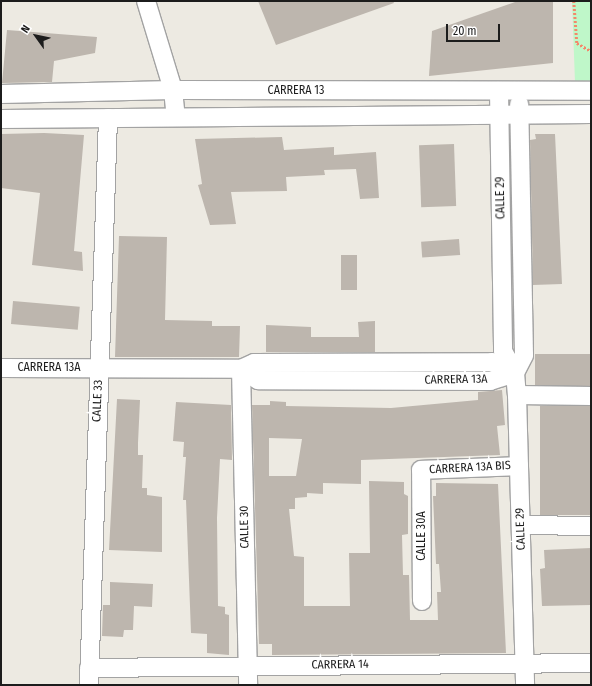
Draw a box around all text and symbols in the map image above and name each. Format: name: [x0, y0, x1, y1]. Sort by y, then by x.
north arrow: [16, 16, 56, 56]
scale bar: [448, 16, 502, 42]
text: N: [18, 23, 33, 35]
text: 20 m: [453, 24, 477, 38]
street label: CARRERA 13: [268, 84, 324, 98]
street label: CALLE 29: [493, 177, 509, 219]
street label: CARRERA 13A: [17, 361, 81, 375]
street label: CARRERA 13A: [424, 372, 488, 388]
street label: CALLE 33: [90, 380, 106, 422]
street label: CARRERA 13A BIS: [429, 459, 511, 477]
street label: CALLE 30: [237, 505, 253, 549]
street label: CALLE 29: [513, 507, 529, 551]
street label: CALLE 30A: [415, 511, 429, 561]
street label: CARRERA 14: [311, 657, 369, 673]

